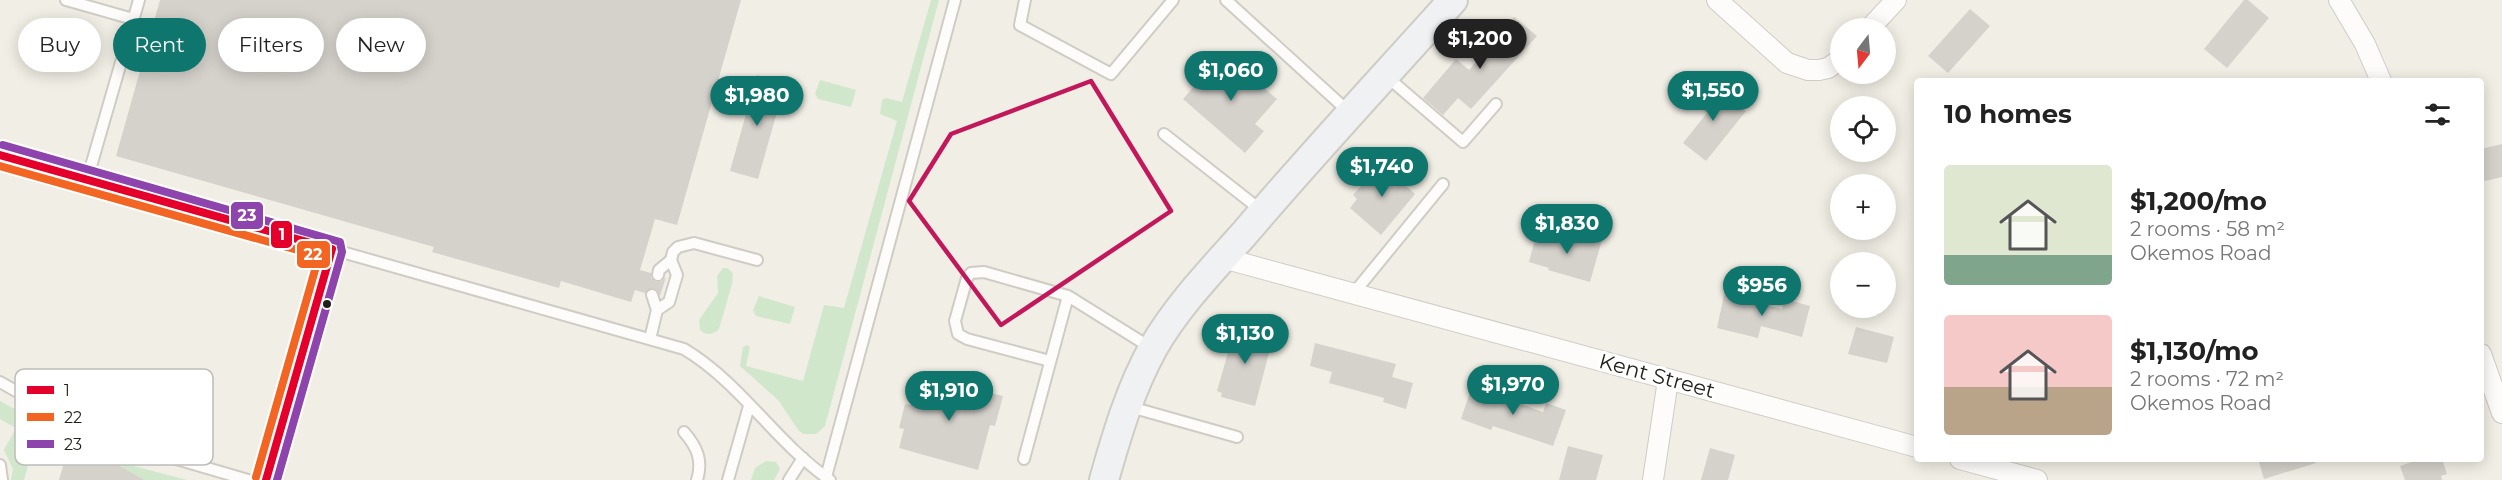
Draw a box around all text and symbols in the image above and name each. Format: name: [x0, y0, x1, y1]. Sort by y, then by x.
chip: Buy: [18, 18, 101, 72]
chip: Rent: [113, 18, 206, 72]
chip: Filters: [218, 18, 324, 72]
chip: New: [336, 18, 426, 72]
north arrow: [1830, 18, 1896, 84]
map controls: [1830, 18, 1896, 318]
pin: $1,200: [1431, 19, 1529, 70]
text: $1,200: [1448, 26, 1512, 50]
pin: $1,060: [1182, 51, 1280, 102]
text: $1,060: [1198, 58, 1264, 82]
pin: $1,550: [1664, 71, 1762, 122]
pin: $1,980: [708, 76, 806, 127]
text: $1,550: [1682, 78, 1744, 102]
text: $1,980: [724, 83, 790, 107]
button: locate: [1830, 96, 1896, 162]
text: 10 homes: [1944, 98, 2072, 130]
icon: filters: [2421, 98, 2454, 131]
pin: $1,740: [1333, 147, 1431, 198]
text: $1,740: [1350, 154, 1414, 178]
button: +: [1830, 174, 1896, 240]
text: $1,200/mo: [2130, 185, 2267, 217]
icon: home: [1992, 189, 2064, 261]
line badge: 23: [230, 201, 264, 230]
pin: $1,830: [1518, 204, 1616, 255]
text: 23: [238, 206, 256, 225]
text: $1,830: [1535, 211, 1599, 235]
text: 2 rooms · 58 m²: [2130, 217, 2285, 241]
line badge: 1: [270, 220, 293, 249]
text: 1: [279, 225, 285, 244]
line badge: 22: [296, 240, 331, 269]
text: Okemos Road: [2130, 241, 2271, 265]
text: 22: [304, 245, 322, 264]
button: −: [1830, 252, 1896, 318]
pin: $956: [1726, 266, 1798, 317]
text: $956: [1737, 273, 1787, 297]
unlabelled marker: [321, 298, 333, 310]
pin: $1,130: [1196, 314, 1294, 365]
text: $1,130: [1216, 321, 1274, 345]
text: $1,130/mo: [2130, 335, 2259, 367]
icon: home: [1992, 339, 2064, 411]
street label: Kent Street: [1597, 348, 1718, 403]
pin: $1,970: [1464, 365, 1562, 416]
text: 2 rooms · 72 m²: [2130, 367, 2284, 391]
legend: [15, 369, 213, 465]
pin: $1,910: [900, 371, 998, 422]
text: $1,970: [1481, 372, 1545, 396]
text: $1,910: [919, 378, 979, 402]
text: 1: [64, 381, 70, 400]
text: Okemos Road: [2130, 391, 2271, 415]
text: 22: [64, 408, 82, 427]
text: 23: [64, 435, 82, 454]

